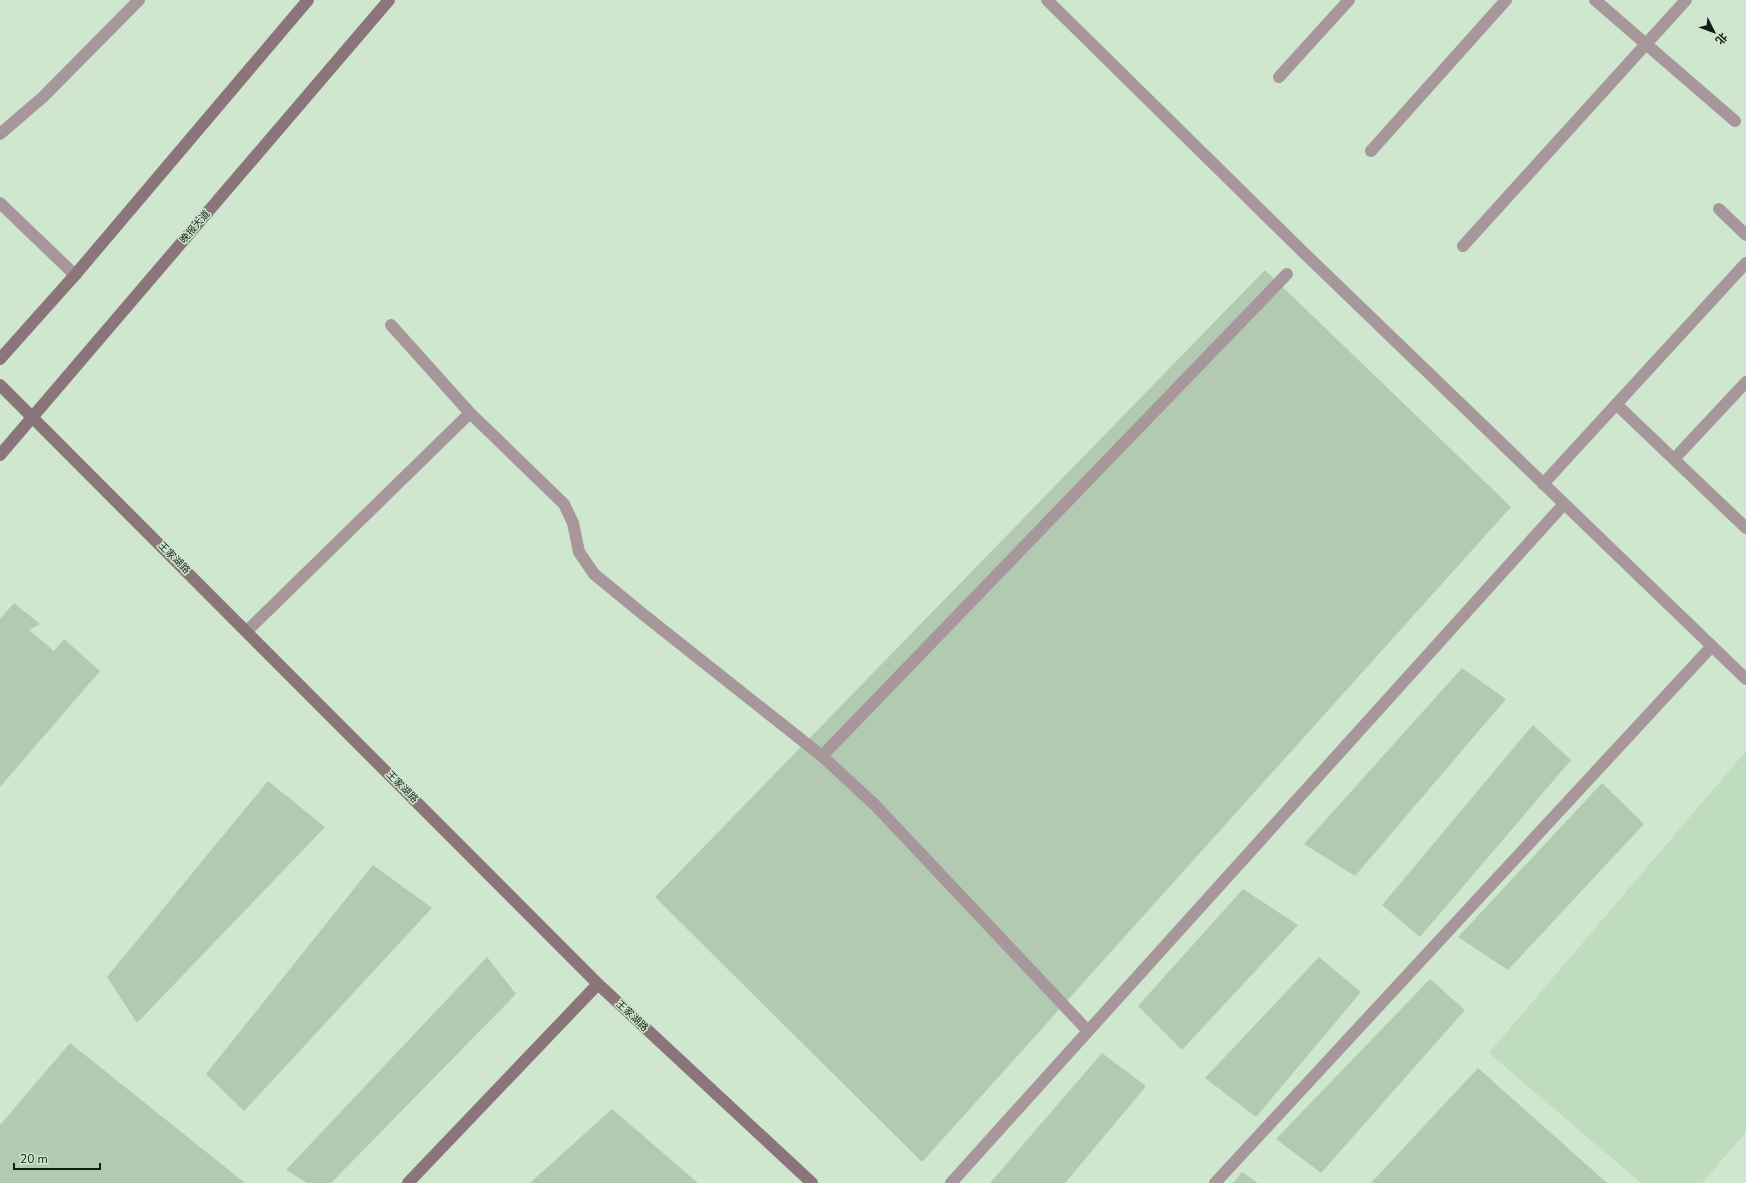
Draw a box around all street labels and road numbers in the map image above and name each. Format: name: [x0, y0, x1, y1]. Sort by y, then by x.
street label: 晚报大道: [177, 207, 213, 247]
street label: 王家湖路: [155, 539, 193, 577]
street label: 王家湖路: [383, 768, 421, 806]
street label: 王家湖路: [613, 997, 651, 1035]

